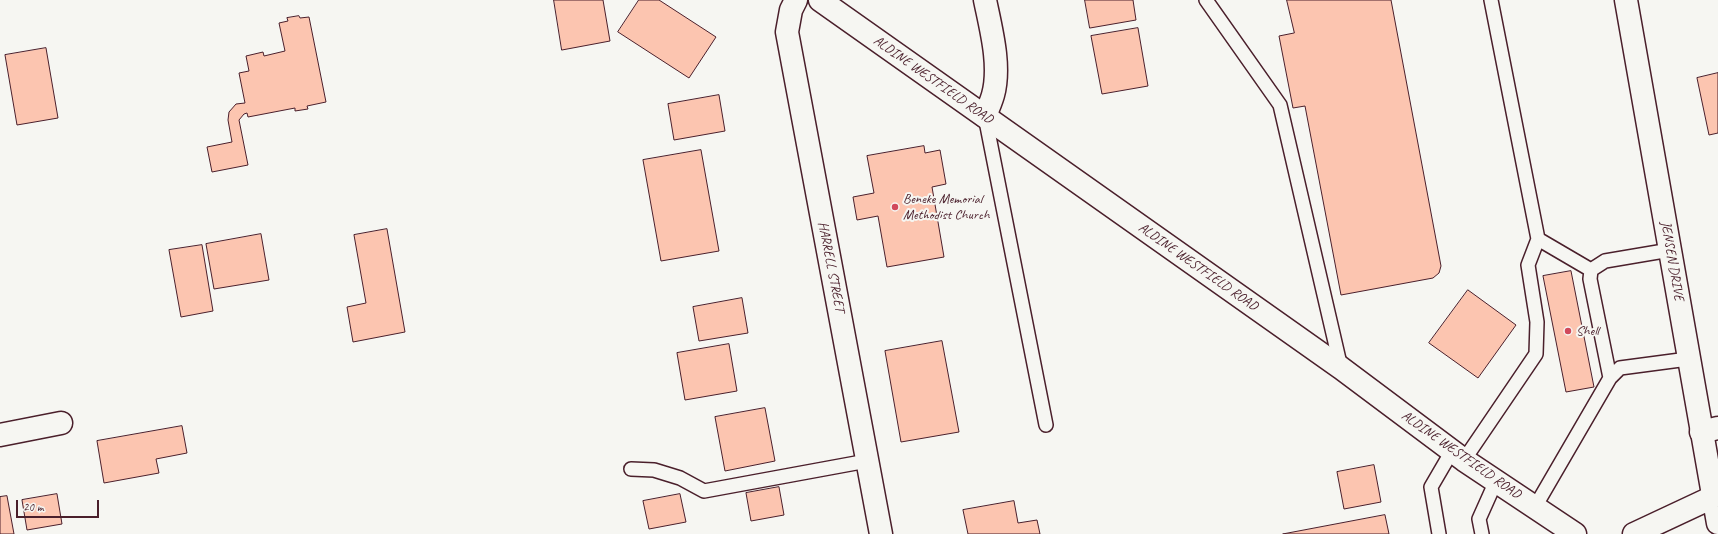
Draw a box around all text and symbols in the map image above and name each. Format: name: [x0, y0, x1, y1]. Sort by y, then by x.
street label: ALDINE WESTFIELD ROAD: [870, 32, 996, 128]
place label: Beneke Memorial Methodist Church: [903, 191, 990, 224]
marker: Beneke Memorial Methodist Church: [890, 202, 900, 212]
street label: ALDINE WESTFIELD ROAD: [1135, 219, 1261, 315]
street label: HARRELL STREET: [814, 220, 848, 314]
street label: JENSEN DRIVE: [1657, 220, 1687, 302]
place label: Shell: [1576, 323, 1599, 339]
marker: Shell: [1563, 326, 1573, 336]
street label: ALDINE WESTFIELD ROAD: [1398, 407, 1524, 503]
scale bar: [18, 492, 101, 518]
text: 20 m: [23, 499, 43, 515]

